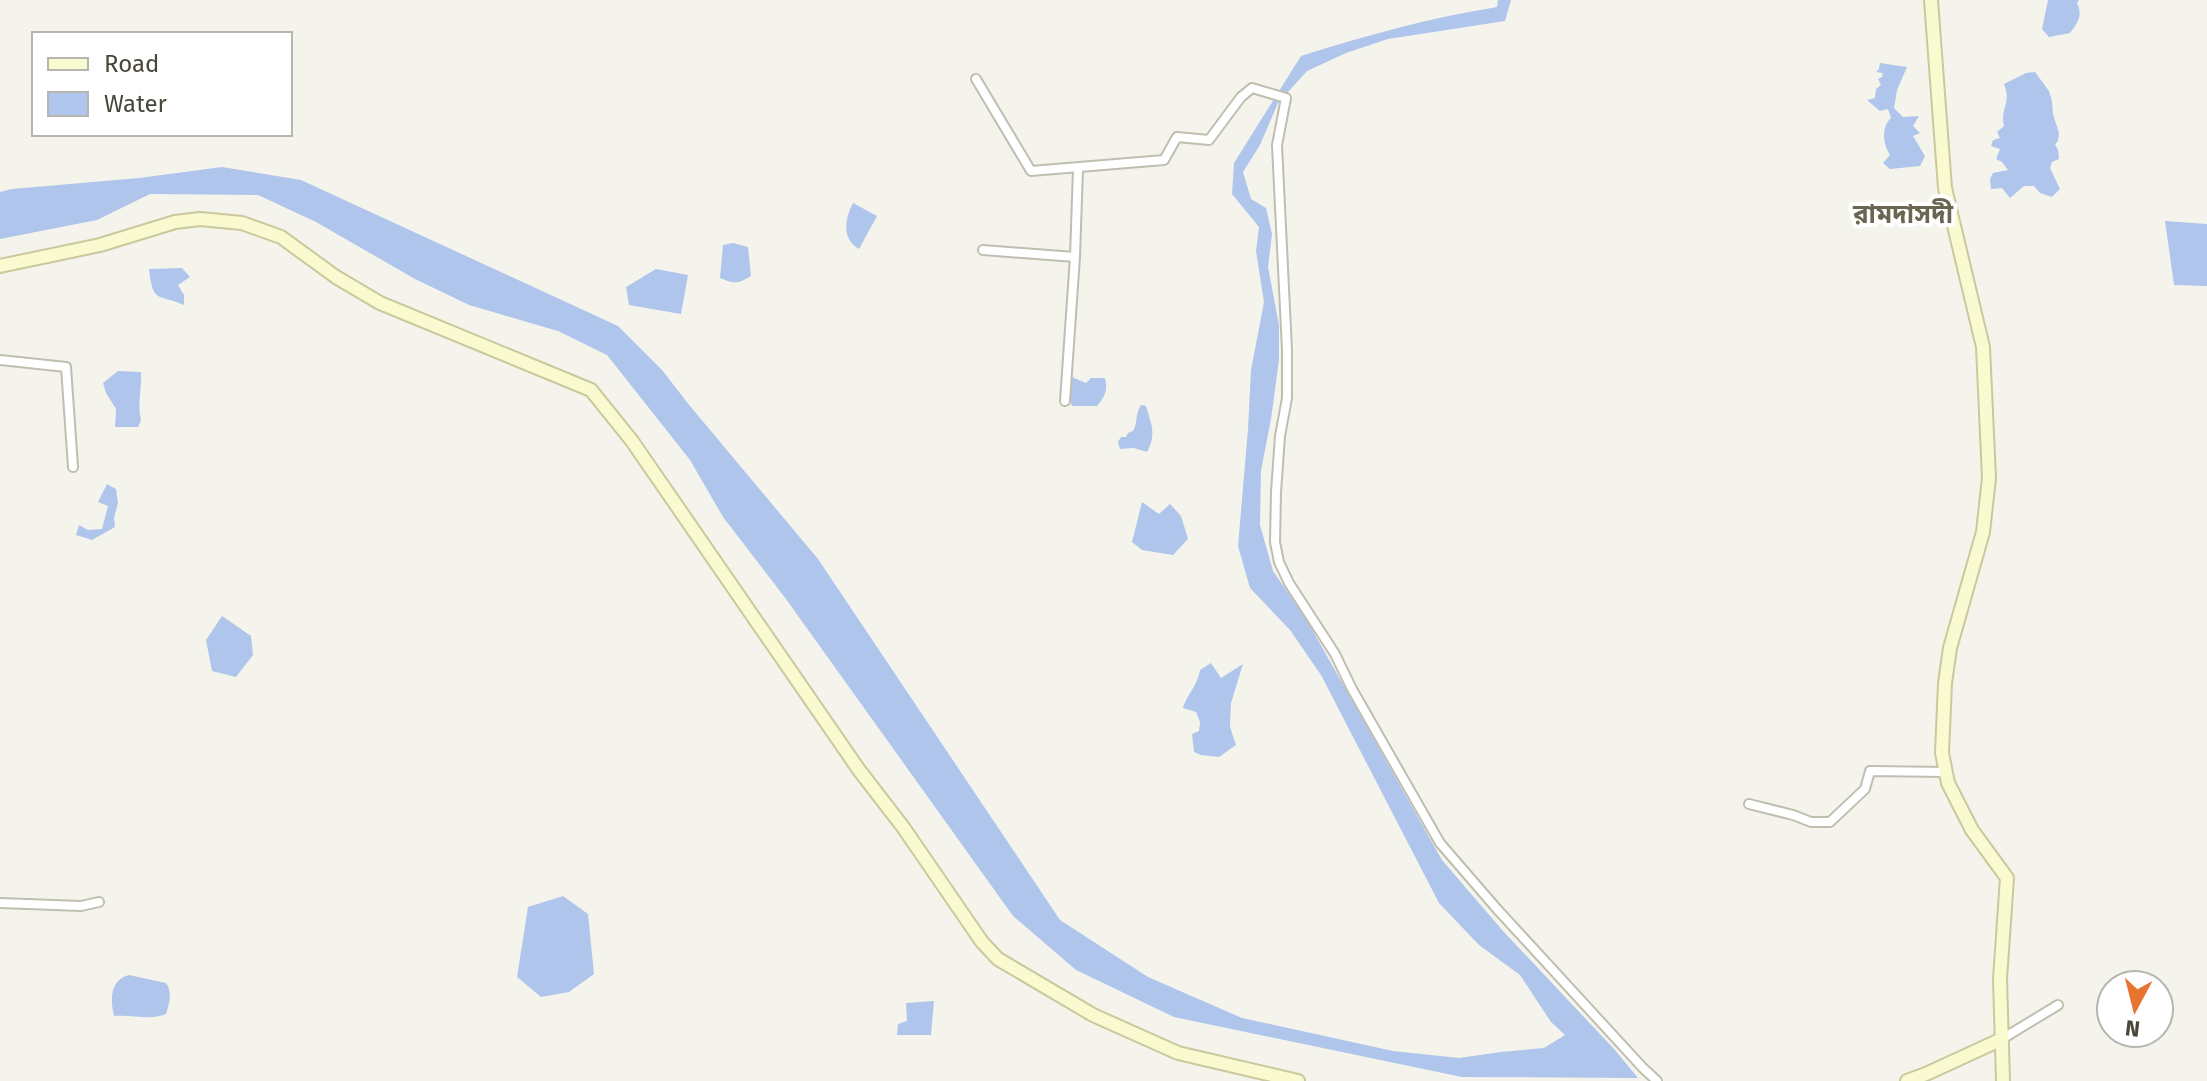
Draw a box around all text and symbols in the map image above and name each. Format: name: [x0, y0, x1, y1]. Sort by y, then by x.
legend: [32, 32, 292, 136]
text: Road: [104, 50, 159, 78]
text: Water: [104, 90, 168, 118]
district label: রামদাসদী: [1852, 198, 1954, 230]
north arrow: [2095, 969, 2175, 1049]
text: N: [2124, 1014, 2142, 1043]

